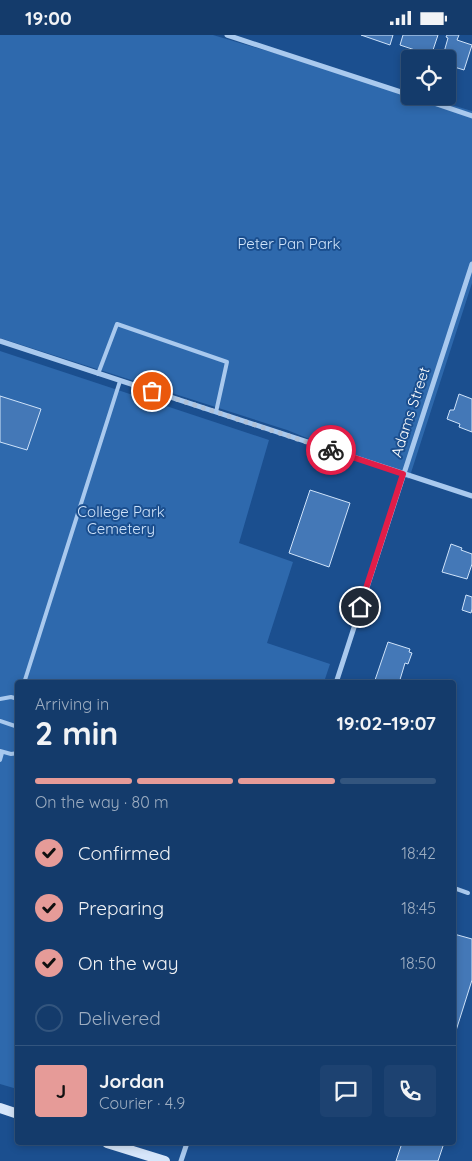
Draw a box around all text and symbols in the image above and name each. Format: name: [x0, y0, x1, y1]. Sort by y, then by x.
text: 19:00: [25, 6, 72, 30]
map controls: [401, 50, 456, 105]
button: locate: [401, 50, 456, 105]
park label: Peter Pan Park: [237, 234, 341, 253]
street label: Adams Street: [386, 365, 434, 459]
pin: [131, 370, 173, 412]
icon: bag: [138, 377, 166, 405]
courier: [306, 425, 356, 475]
icon: bike: [317, 436, 345, 464]
park label: College Park Cemetery: [77, 502, 165, 538]
pin: [339, 586, 381, 628]
icon: home: [346, 593, 374, 621]
text: Arriving in: [35, 694, 109, 714]
text: 19:02–19:07: [336, 711, 436, 735]
text: 2 min: [35, 713, 118, 753]
text: On the way · 80 m: [35, 792, 169, 812]
icon: check: [35, 839, 63, 867]
text: Confirmed: [78, 841, 171, 865]
text: 18:42: [401, 843, 436, 863]
icon: check: [35, 894, 63, 922]
text: Preparing: [78, 896, 164, 920]
text: 18:45: [401, 898, 436, 918]
icon: check: [35, 949, 63, 977]
text: On the way: [78, 951, 179, 975]
text: 18:50: [400, 953, 436, 973]
text: Delivered: [78, 1006, 161, 1030]
button: chat: [320, 1065, 372, 1117]
button: phone: [384, 1065, 436, 1117]
text: Jordan: [99, 1069, 164, 1093]
text: J: [56, 1079, 66, 1103]
text: Courier · 4.9: [99, 1093, 185, 1113]

